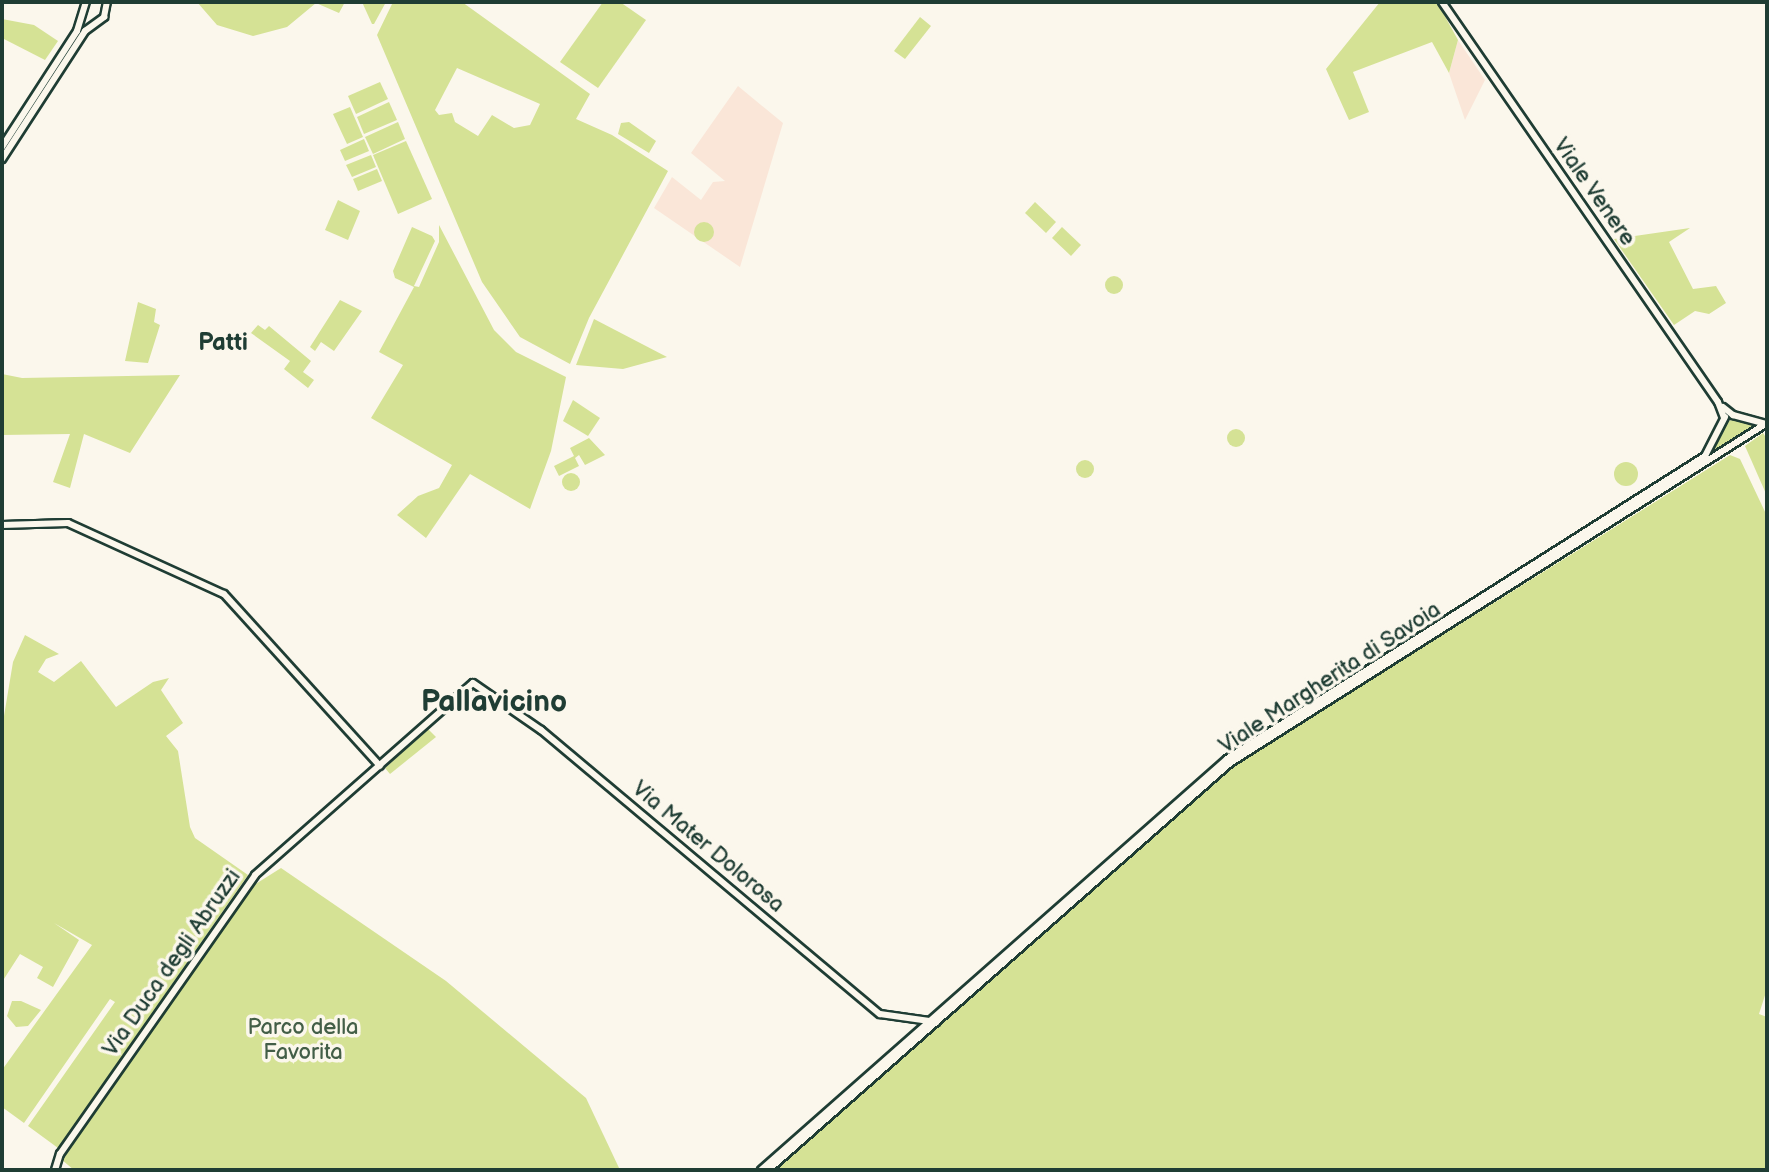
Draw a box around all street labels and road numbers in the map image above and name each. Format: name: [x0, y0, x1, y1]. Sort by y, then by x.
street label: Viale Venere: [1547, 133, 1641, 251]
street label: Viale Margherita di Savoia: [1214, 596, 1446, 760]
street label: Via Mater Dolorosa: [627, 776, 789, 918]
street label: Via Duca degli Abruzzi: [98, 864, 246, 1062]

